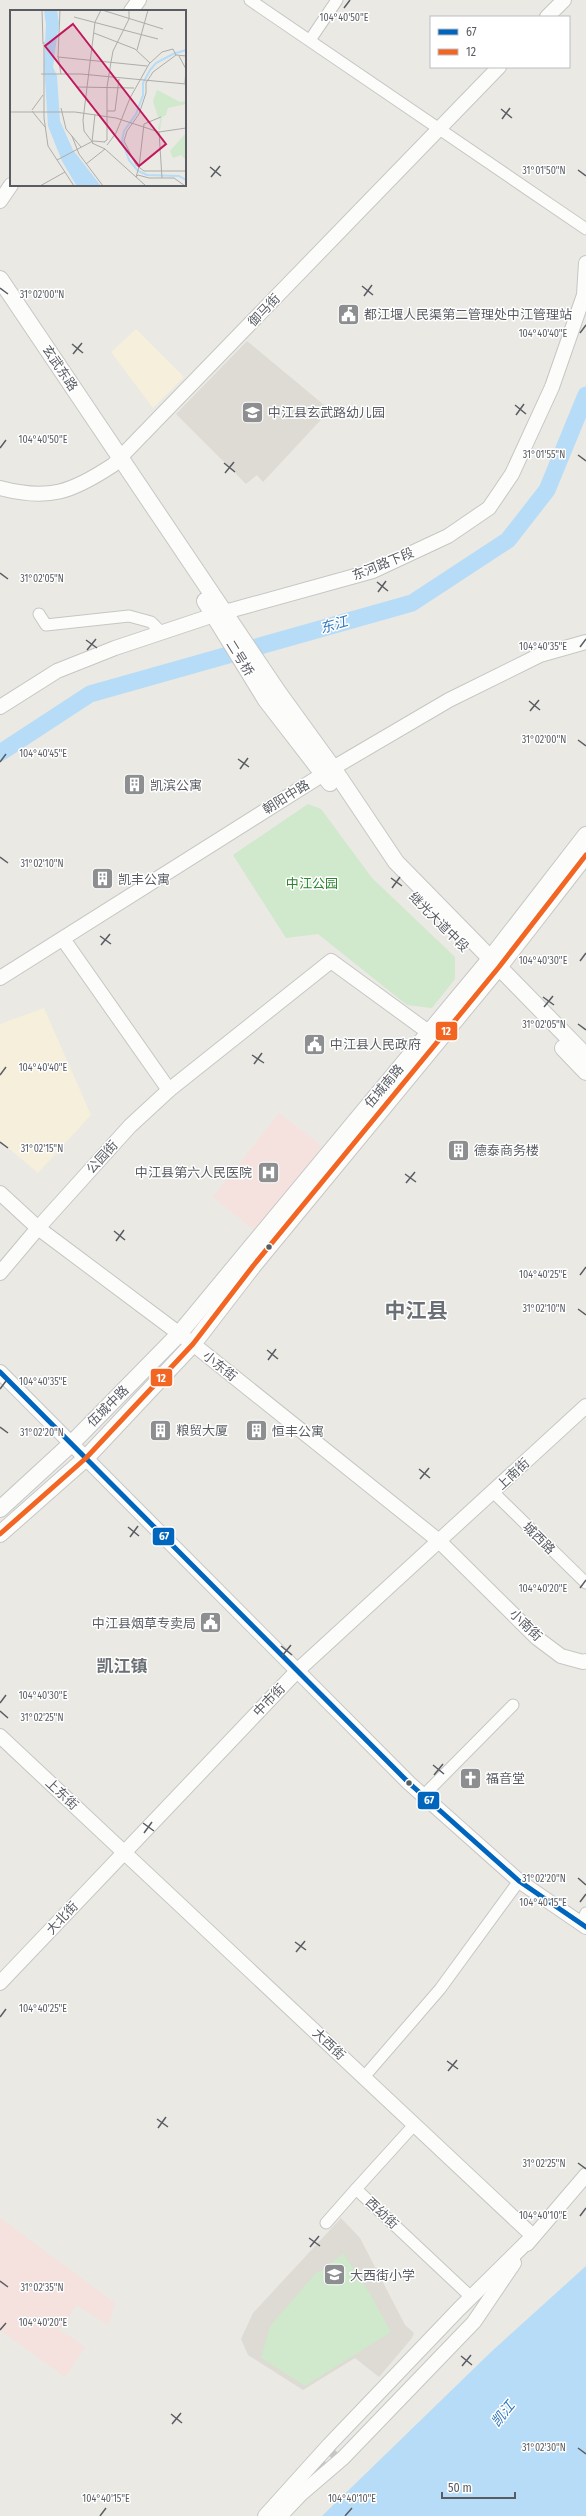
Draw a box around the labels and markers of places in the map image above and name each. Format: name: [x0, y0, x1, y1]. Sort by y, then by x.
public building icon: 都江堰人民渠第二管理处中江管理站: [335, 301, 361, 327]
place label: 都江堰人民渠第二管理处中江管理站: [364, 307, 572, 322]
school or university icon: 中江县玄武路幼儿园: [240, 399, 266, 425]
place label: 中江县玄武路幼儿园: [268, 405, 385, 420]
building icon: 凯滨公寓: [121, 772, 147, 798]
place label: 凯滨公寓: [150, 778, 202, 793]
building icon: 凯丰公寓: [89, 866, 115, 892]
place label: 凯丰公寓: [118, 872, 170, 887]
public building icon: 中江县人民政府: [301, 1031, 327, 1057]
place label: 中江县人民政府: [330, 1037, 421, 1052]
building icon: 德泰商务楼: [445, 1137, 471, 1163]
place label: 德泰商务楼: [474, 1143, 539, 1158]
hospital icon: 中江县第六人民医院: [255, 1159, 281, 1185]
place label: 中江县第六人民医院: [135, 1165, 252, 1180]
unlabelled marker: [264, 1242, 274, 1252]
building icon: 粮贸大厦: [147, 1417, 173, 1443]
building icon: 恒丰公寓: [244, 1418, 270, 1444]
place label: 粮贸大厦: [176, 1423, 228, 1438]
place label: 恒丰公寓: [272, 1424, 324, 1439]
public building icon: 中江县烟草专卖局: [198, 1610, 224, 1636]
place label: 中江县烟草专卖局: [92, 1616, 196, 1631]
church icon: 福音堂: [458, 1765, 484, 1791]
place label: 福音堂: [486, 1771, 525, 1786]
unlabelled marker: [404, 1778, 414, 1788]
school or university icon: 大西街小学: [321, 2262, 347, 2288]
place label: 大西街小学: [350, 2268, 415, 2283]

